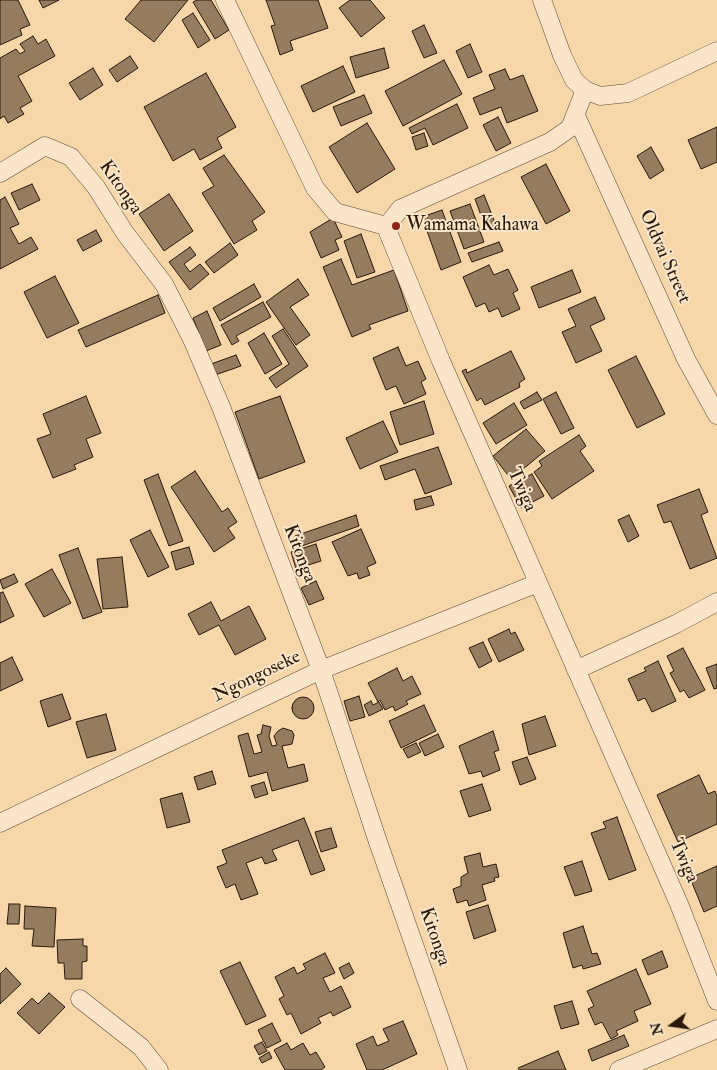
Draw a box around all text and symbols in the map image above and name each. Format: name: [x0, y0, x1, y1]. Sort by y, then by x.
street label: Kitonga: [93, 157, 147, 219]
street label: Oldvai Street: [633, 207, 695, 307]
place label: Wamama Kahawa: [406, 215, 539, 237]
marker: Wamama Kahawa: [390, 220, 402, 232]
street label: Twiga: [501, 464, 541, 516]
street label: Kitonga: [278, 522, 320, 586]
street label: Ngongoseke: [210, 646, 304, 708]
street label: Twiga: [663, 835, 703, 887]
street label: Kitonga: [413, 905, 455, 969]
north arrow: [647, 1000, 697, 1050]
text: N: [647, 1021, 667, 1037]

